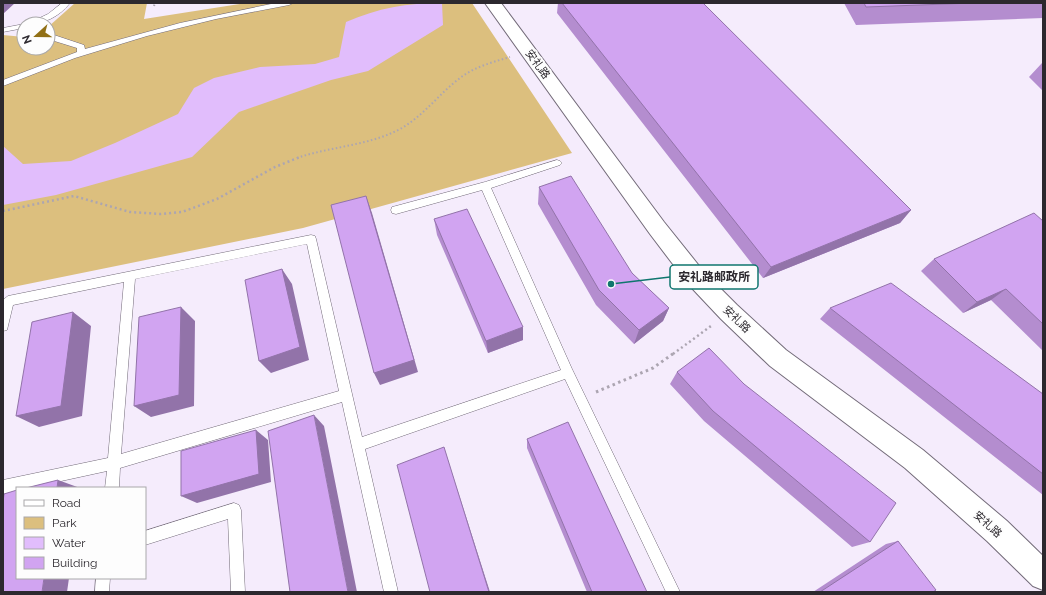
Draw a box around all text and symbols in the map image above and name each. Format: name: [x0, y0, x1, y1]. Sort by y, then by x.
north arrow: [16, 16, 56, 56]
text: N: [20, 33, 35, 46]
street label: 安礼路: [523, 47, 553, 81]
callout: 安礼路邮政所: [670, 265, 758, 289]
text: 安礼路邮政所: [678, 270, 750, 284]
street label: 安礼路: [720, 303, 753, 335]
legend: [16, 487, 146, 579]
text: Road: [52, 496, 81, 510]
street label: 安礼路: [971, 509, 1004, 540]
text: Park: [52, 516, 77, 530]
text: Water: [52, 536, 86, 550]
text: Building: [52, 556, 98, 570]

